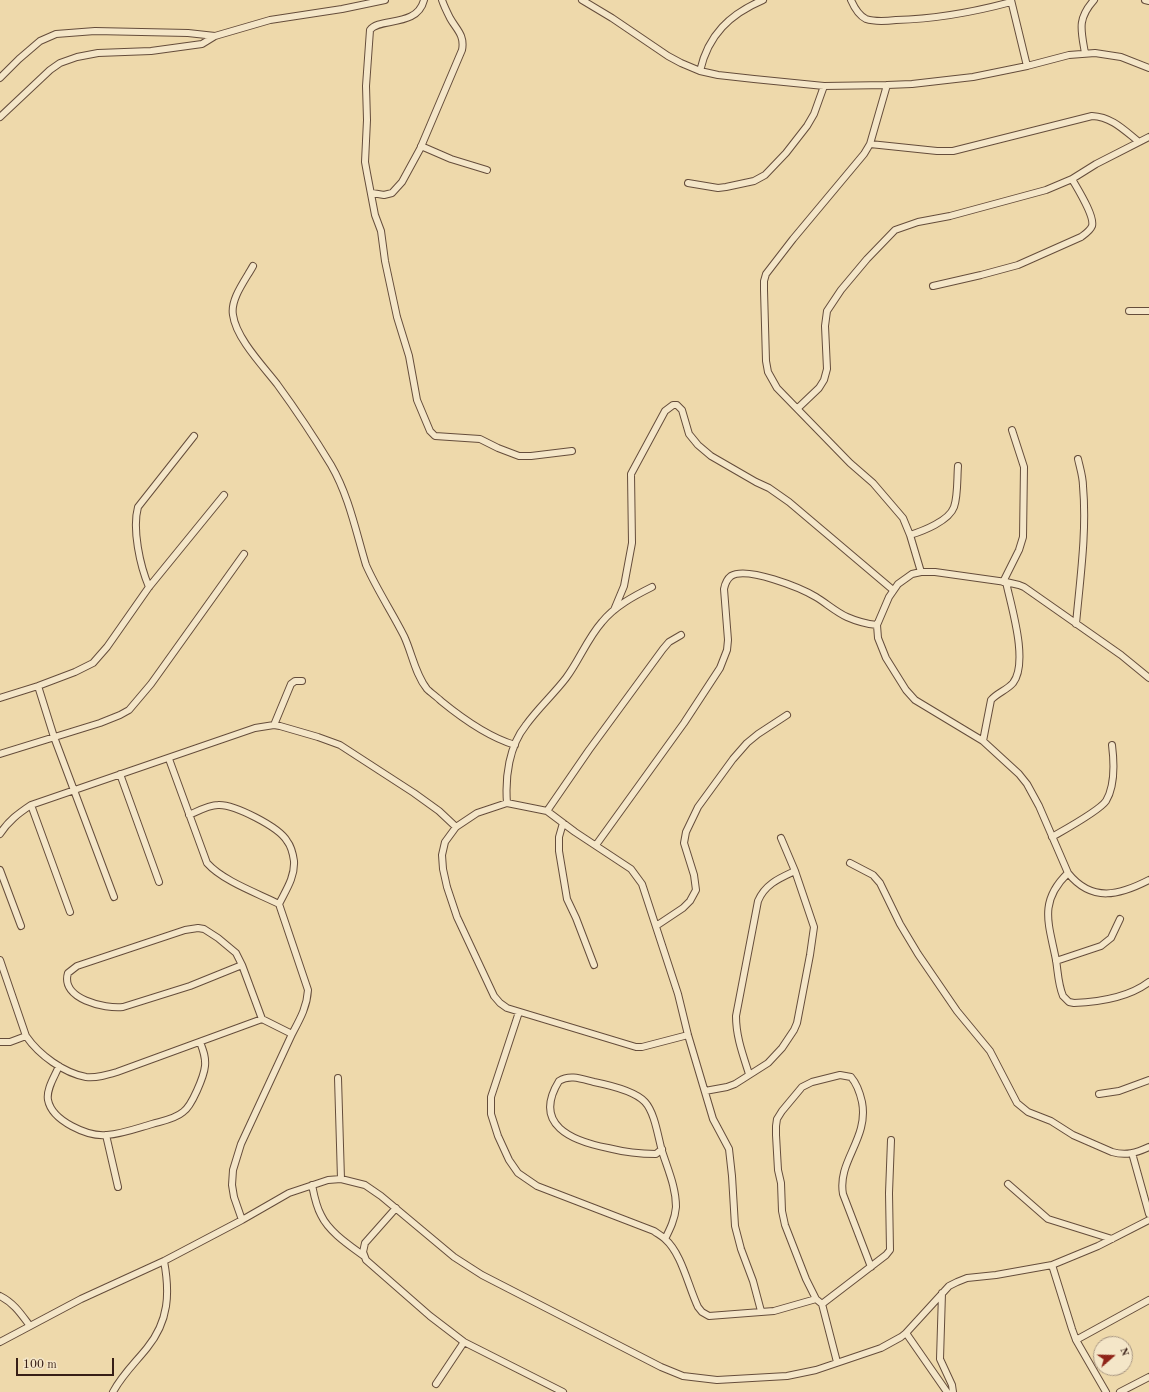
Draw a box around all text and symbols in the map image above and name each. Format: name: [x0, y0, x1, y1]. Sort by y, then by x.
north arrow: [1093, 1336, 1133, 1376]
text: N: [1117, 1346, 1130, 1358]
scale bar: [18, 1350, 116, 1376]
text: 100 m: [23, 1359, 57, 1371]

